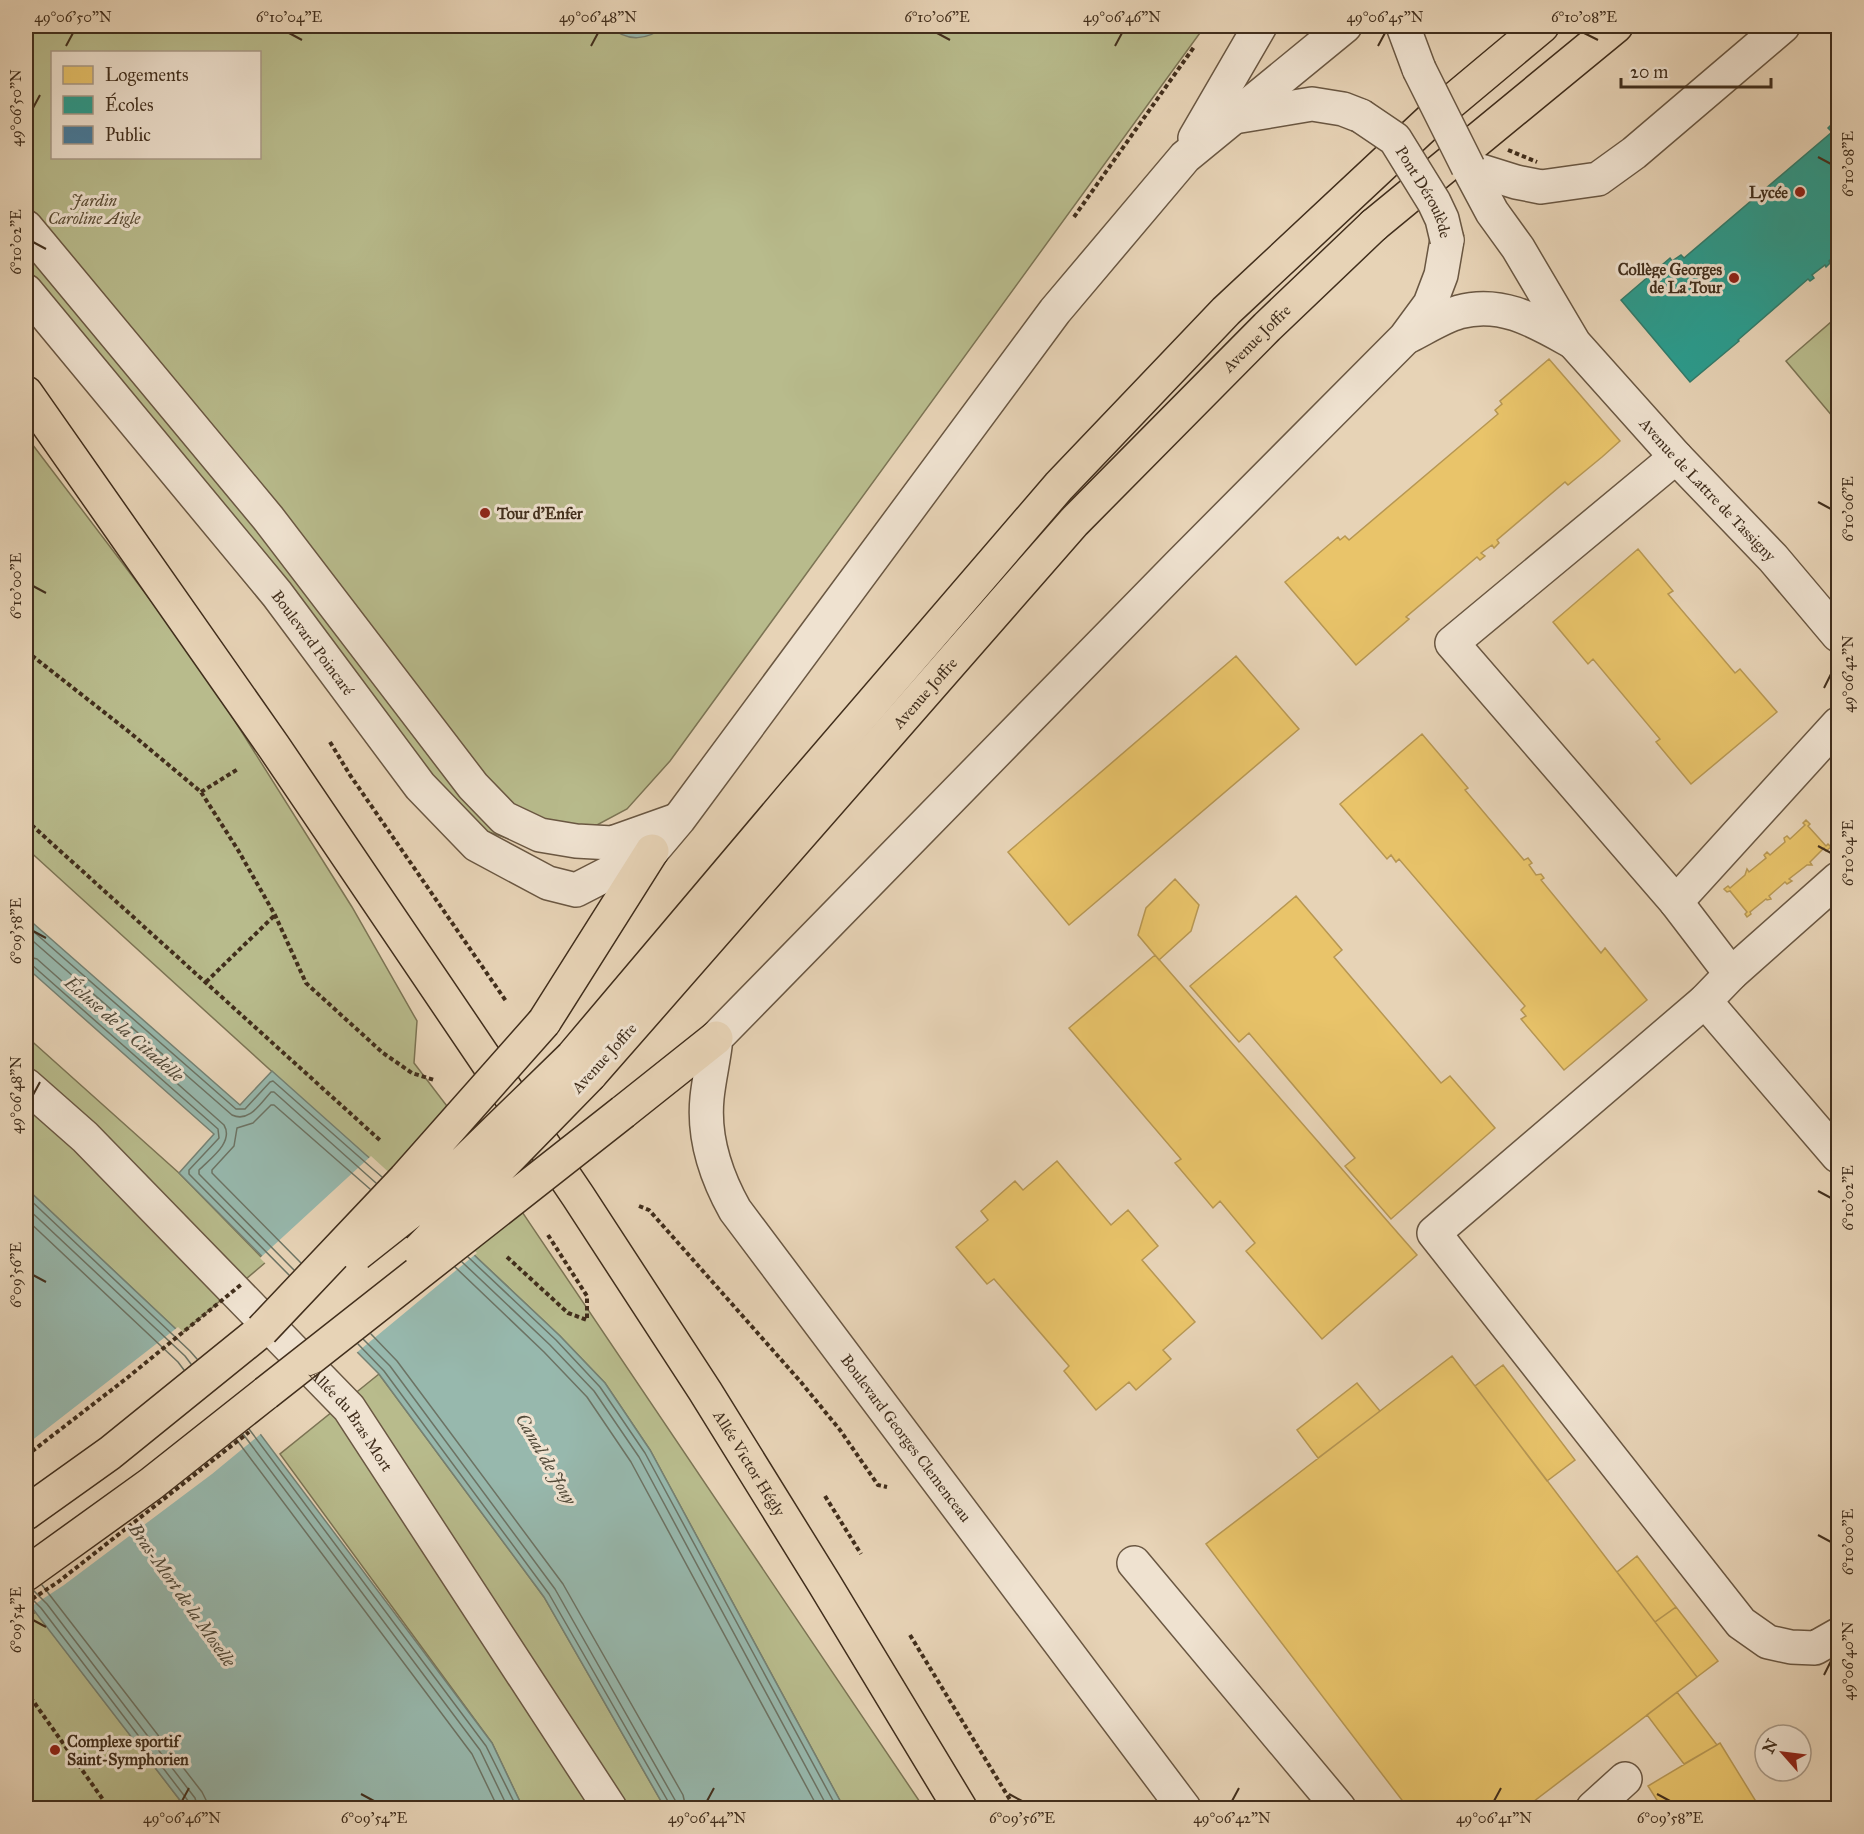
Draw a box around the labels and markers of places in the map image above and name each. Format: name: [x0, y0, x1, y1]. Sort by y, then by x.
place label: Lycée: [1749, 183, 1788, 203]
marker: Lycée: [1793, 185, 1807, 199]
place label: Collège Georges de La Tour: [1618, 260, 1723, 297]
marker: Collège Georges de La Tour: [1727, 271, 1741, 285]
place label: Tour d'Enfer: [496, 504, 584, 523]
marker: Tour d'Enfer: [478, 506, 492, 520]
place label: Complexe sportif Saint-Symphorien: [67, 1732, 189, 1770]
marker: Complexe sportif Saint-Symphorien: [48, 1743, 62, 1757]

